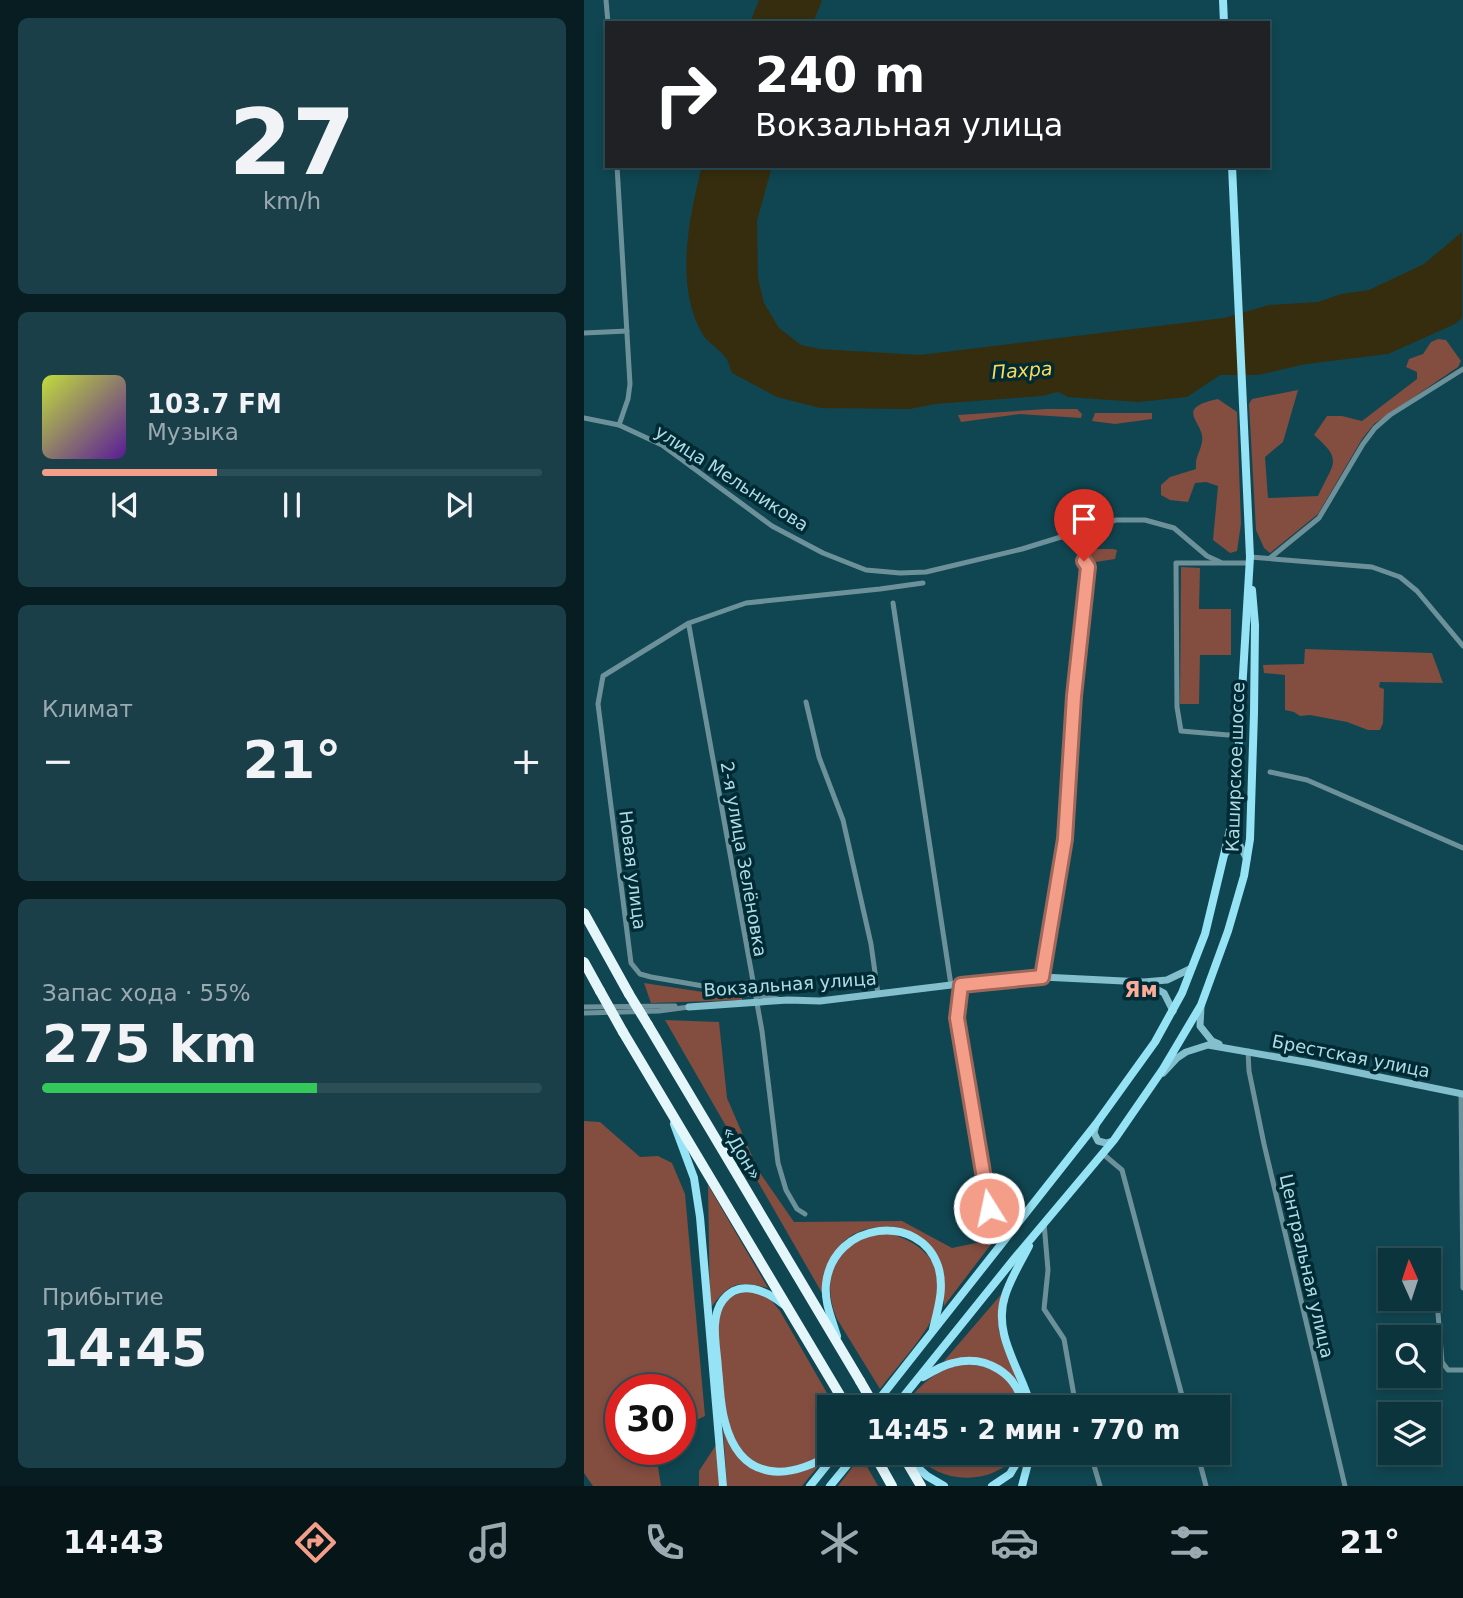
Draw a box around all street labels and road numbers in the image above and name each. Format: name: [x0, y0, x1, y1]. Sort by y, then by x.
street label: улица Мельникова: [651, 421, 813, 535]
street label: Каширское шоссе: [1222, 682, 1248, 852]
street label: 2-я улица Зелёновка: [716, 760, 772, 958]
street label: Новая улица: [615, 809, 651, 931]
street label: Вокзальная улица: [703, 967, 877, 1001]
street label: Брестская улица: [1270, 1030, 1432, 1082]
street label: «Дон»: [718, 1122, 766, 1184]
street label: Центральная улица: [1276, 1172, 1338, 1360]

